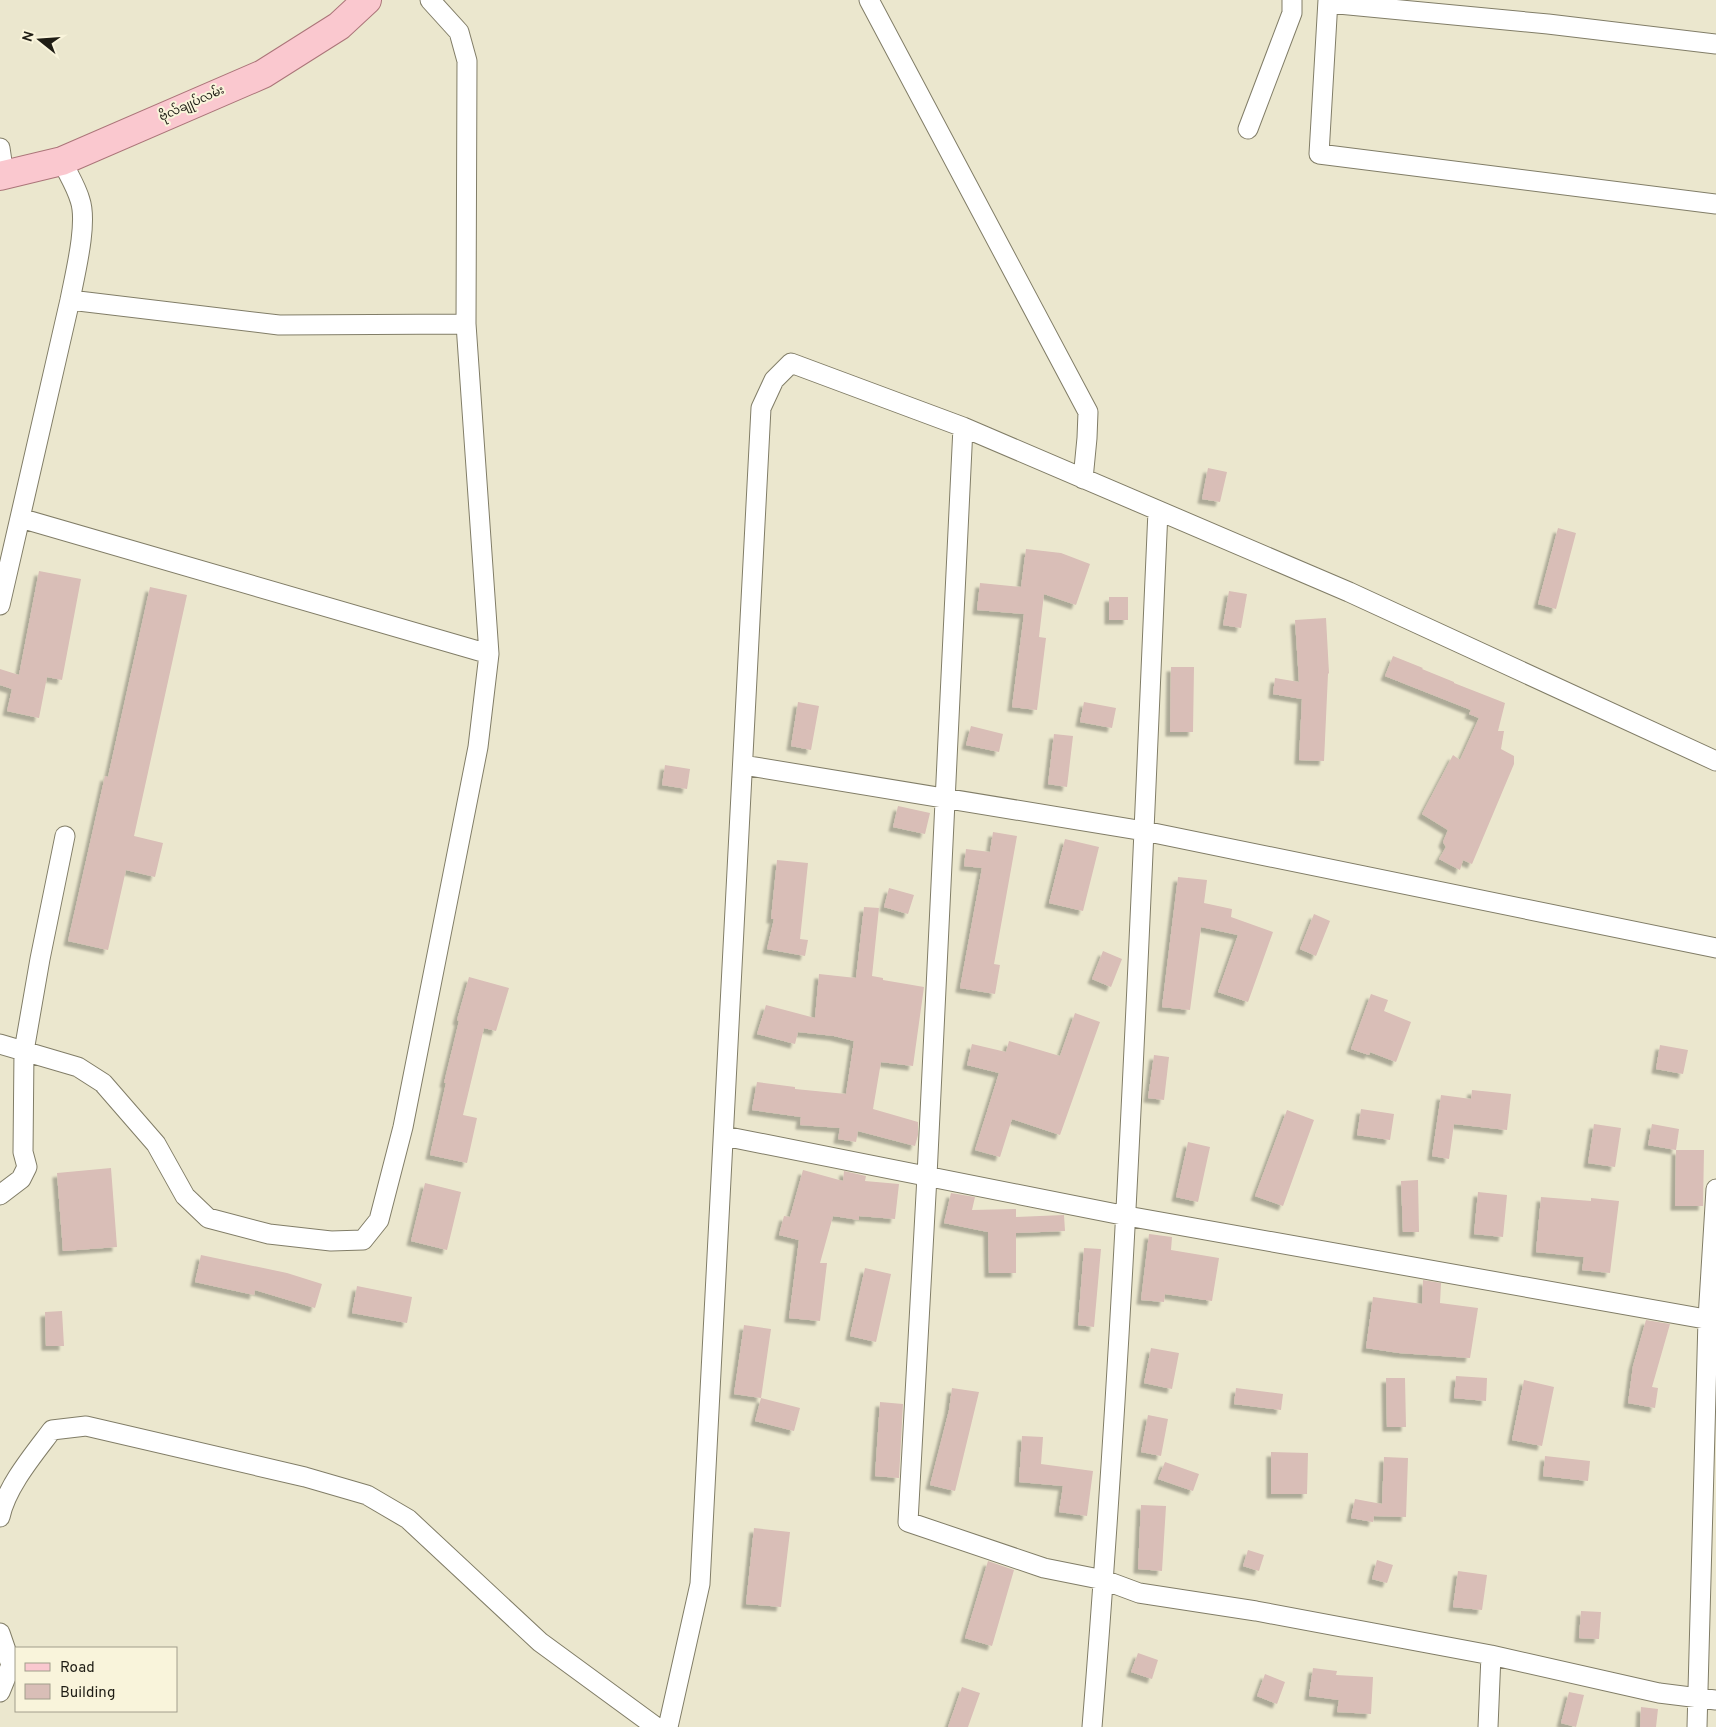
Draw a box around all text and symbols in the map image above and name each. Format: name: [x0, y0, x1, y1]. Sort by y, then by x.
north arrow: [15, 15, 65, 65]
text: N: [19, 29, 39, 44]
street label: ဗိုလ်ချုပ်လမ်း: [156, 81, 228, 126]
legend: [15, 1647, 178, 1712]
text: Road: [60, 1659, 95, 1678]
text: Building: [60, 1684, 115, 1703]

